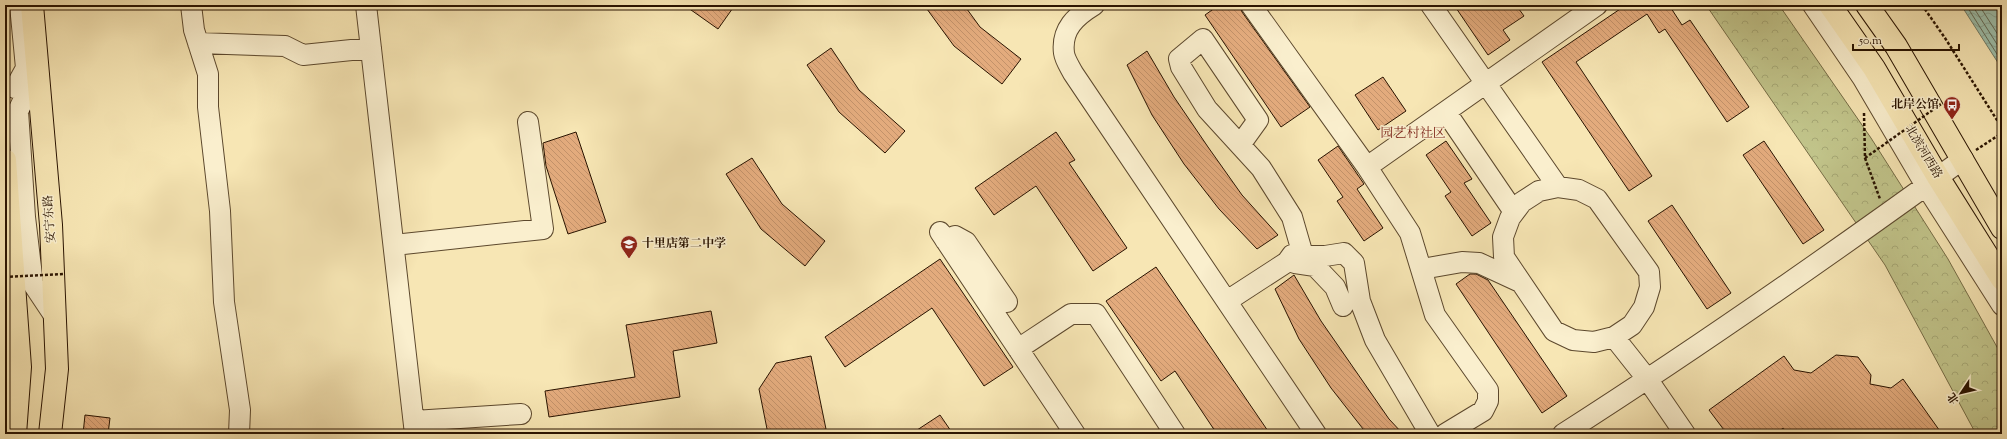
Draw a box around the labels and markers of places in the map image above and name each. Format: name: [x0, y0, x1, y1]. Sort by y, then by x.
bus stop icon: 北岸公馆: [1942, 95, 1962, 120]
place label: 北岸公馆: [1891, 96, 1939, 114]
school or university icon: 十里店第二中学: [619, 234, 639, 259]
place label: 十里店第二中学: [642, 235, 726, 253]

